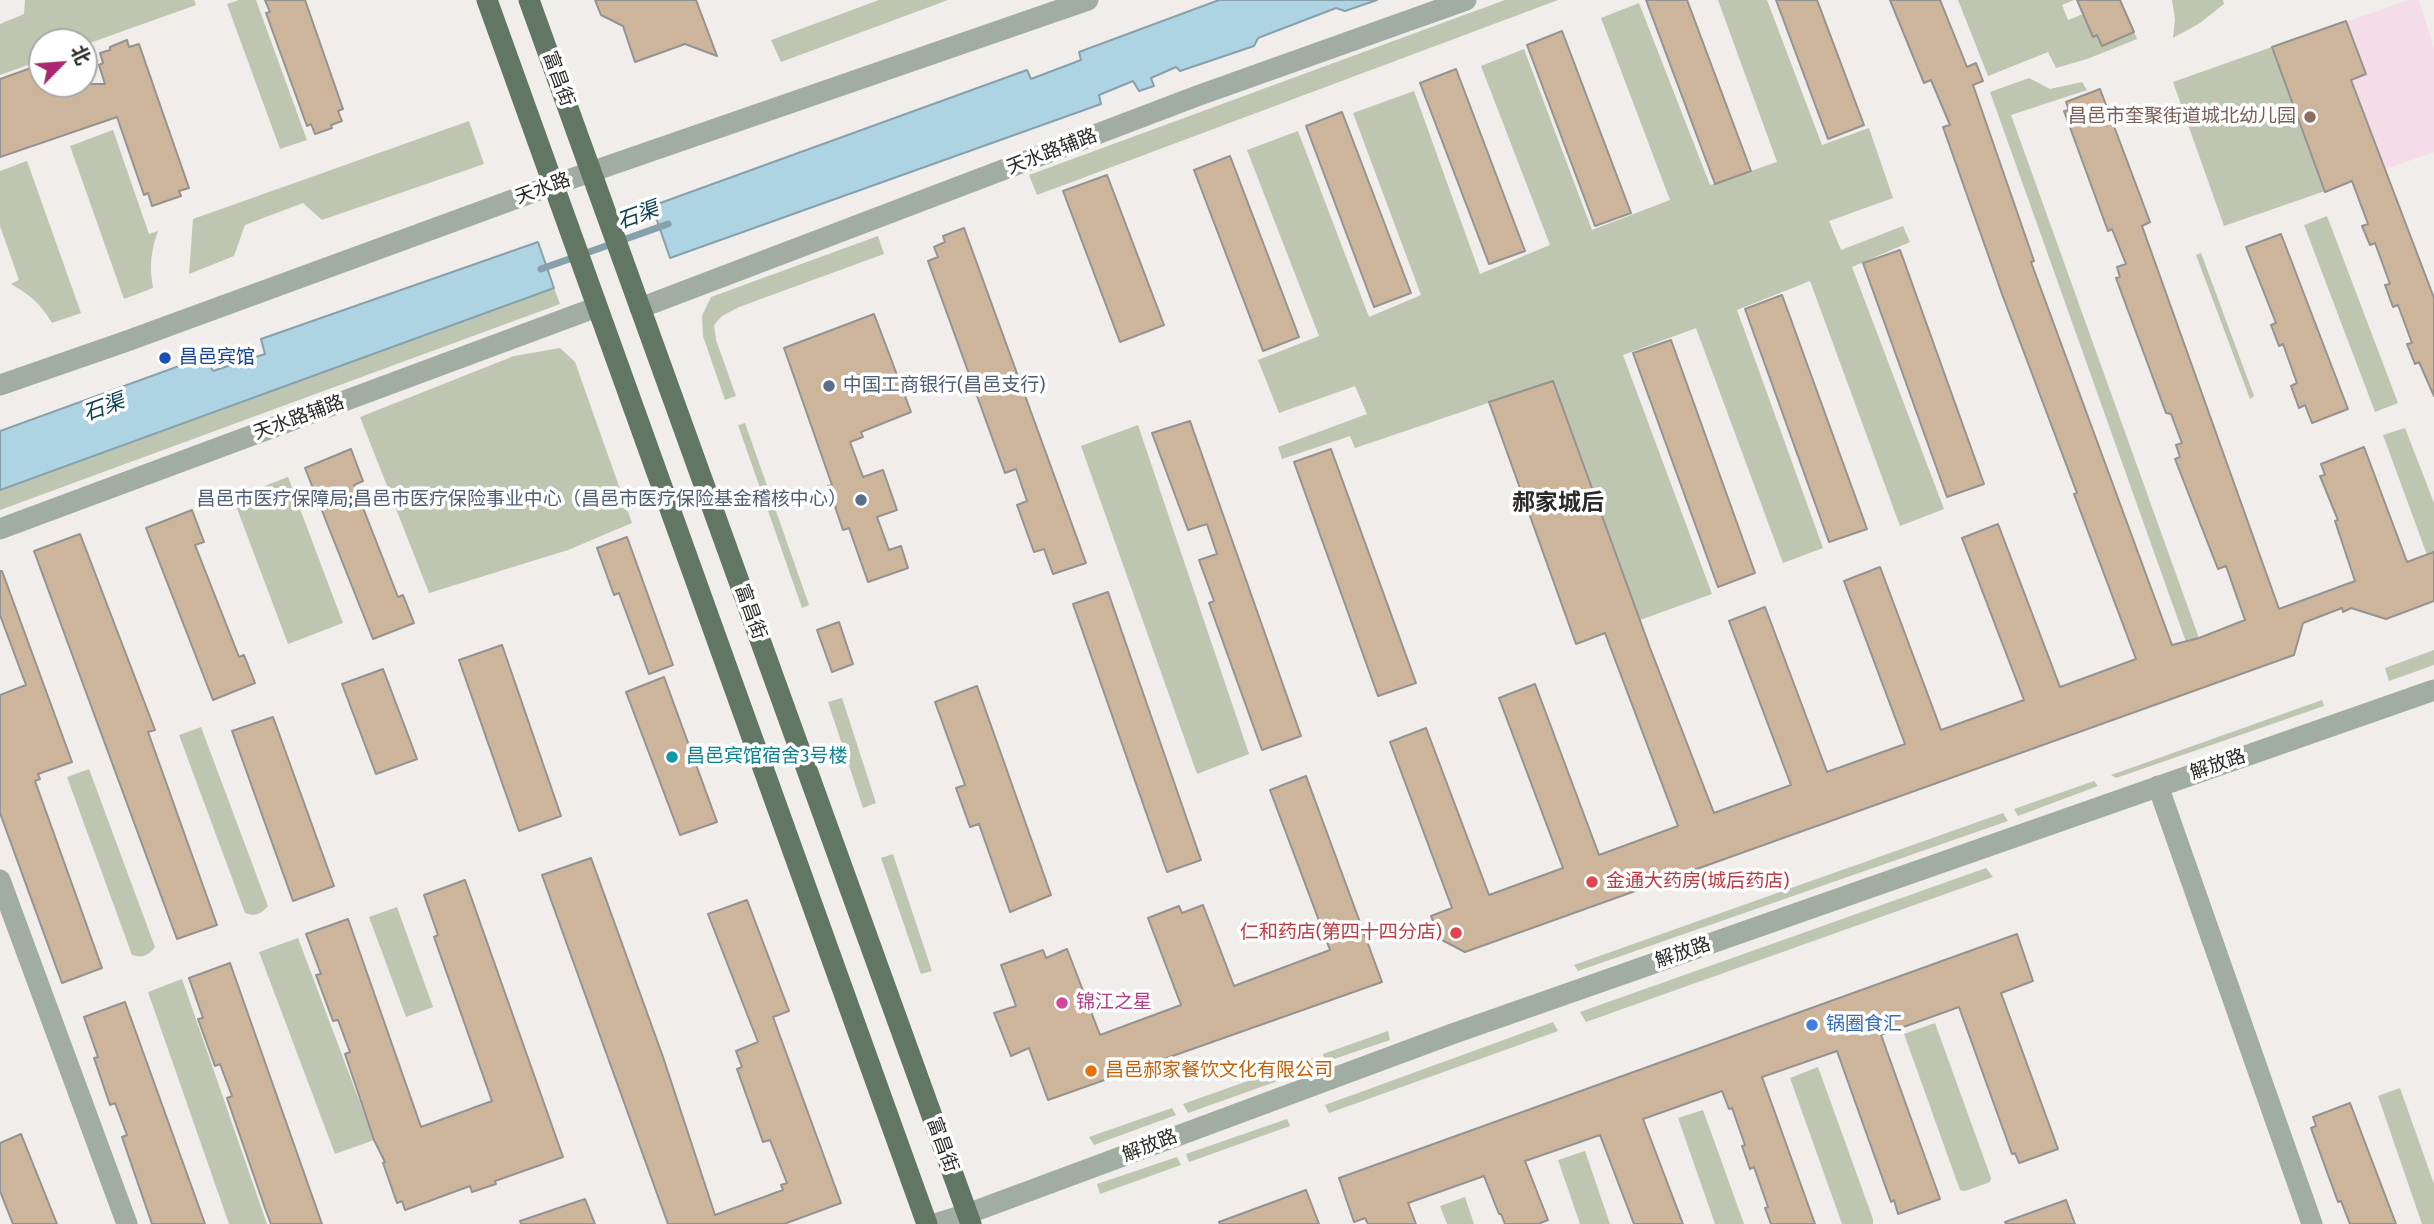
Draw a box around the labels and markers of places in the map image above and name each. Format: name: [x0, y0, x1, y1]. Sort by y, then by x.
place label: 昌邑市奎聚街道城北幼儿园: [2068, 106, 2296, 128]
marker: 昌邑市奎聚街道城北幼儿园: [2302, 109, 2318, 125]
place label: 昌邑宾馆: [179, 347, 255, 369]
marker: 昌邑宾馆: [157, 350, 173, 366]
place label: 中国工商银行(昌邑支行): [843, 375, 1045, 397]
marker: 中国工商银行(昌邑支行): [821, 378, 837, 394]
place label: 昌邑市医疗保障局;昌邑市医疗保险事业中心（昌邑市医疗保险基金稽核中心）: [196, 489, 847, 511]
marker: 昌邑市医疗保障局;昌邑市医疗保险事业中心（昌邑市医疗保险基金稽核中心）: [853, 492, 869, 508]
place label: 昌邑宾馆宿舍3号楼: [686, 746, 847, 768]
marker: 昌邑宾馆宿舍3号楼: [664, 749, 680, 765]
place label: 金通大药房(城后药店): [1606, 871, 1789, 893]
marker: 金通大药房(城后药店): [1584, 874, 1600, 890]
place label: 仁和药店(第四十四分店): [1240, 922, 1442, 944]
marker: 仁和药店(第四十四分店): [1448, 925, 1464, 941]
place label: 锦江之星: [1076, 992, 1152, 1014]
marker: 锦江之星: [1054, 995, 1070, 1011]
place label: 锅圈食汇: [1826, 1014, 1902, 1036]
marker: 锅圈食汇: [1804, 1017, 1820, 1033]
place label: 昌邑郝家餐饮文化有限公司: [1105, 1060, 1333, 1082]
marker: 昌邑郝家餐饮文化有限公司: [1083, 1063, 1099, 1079]

